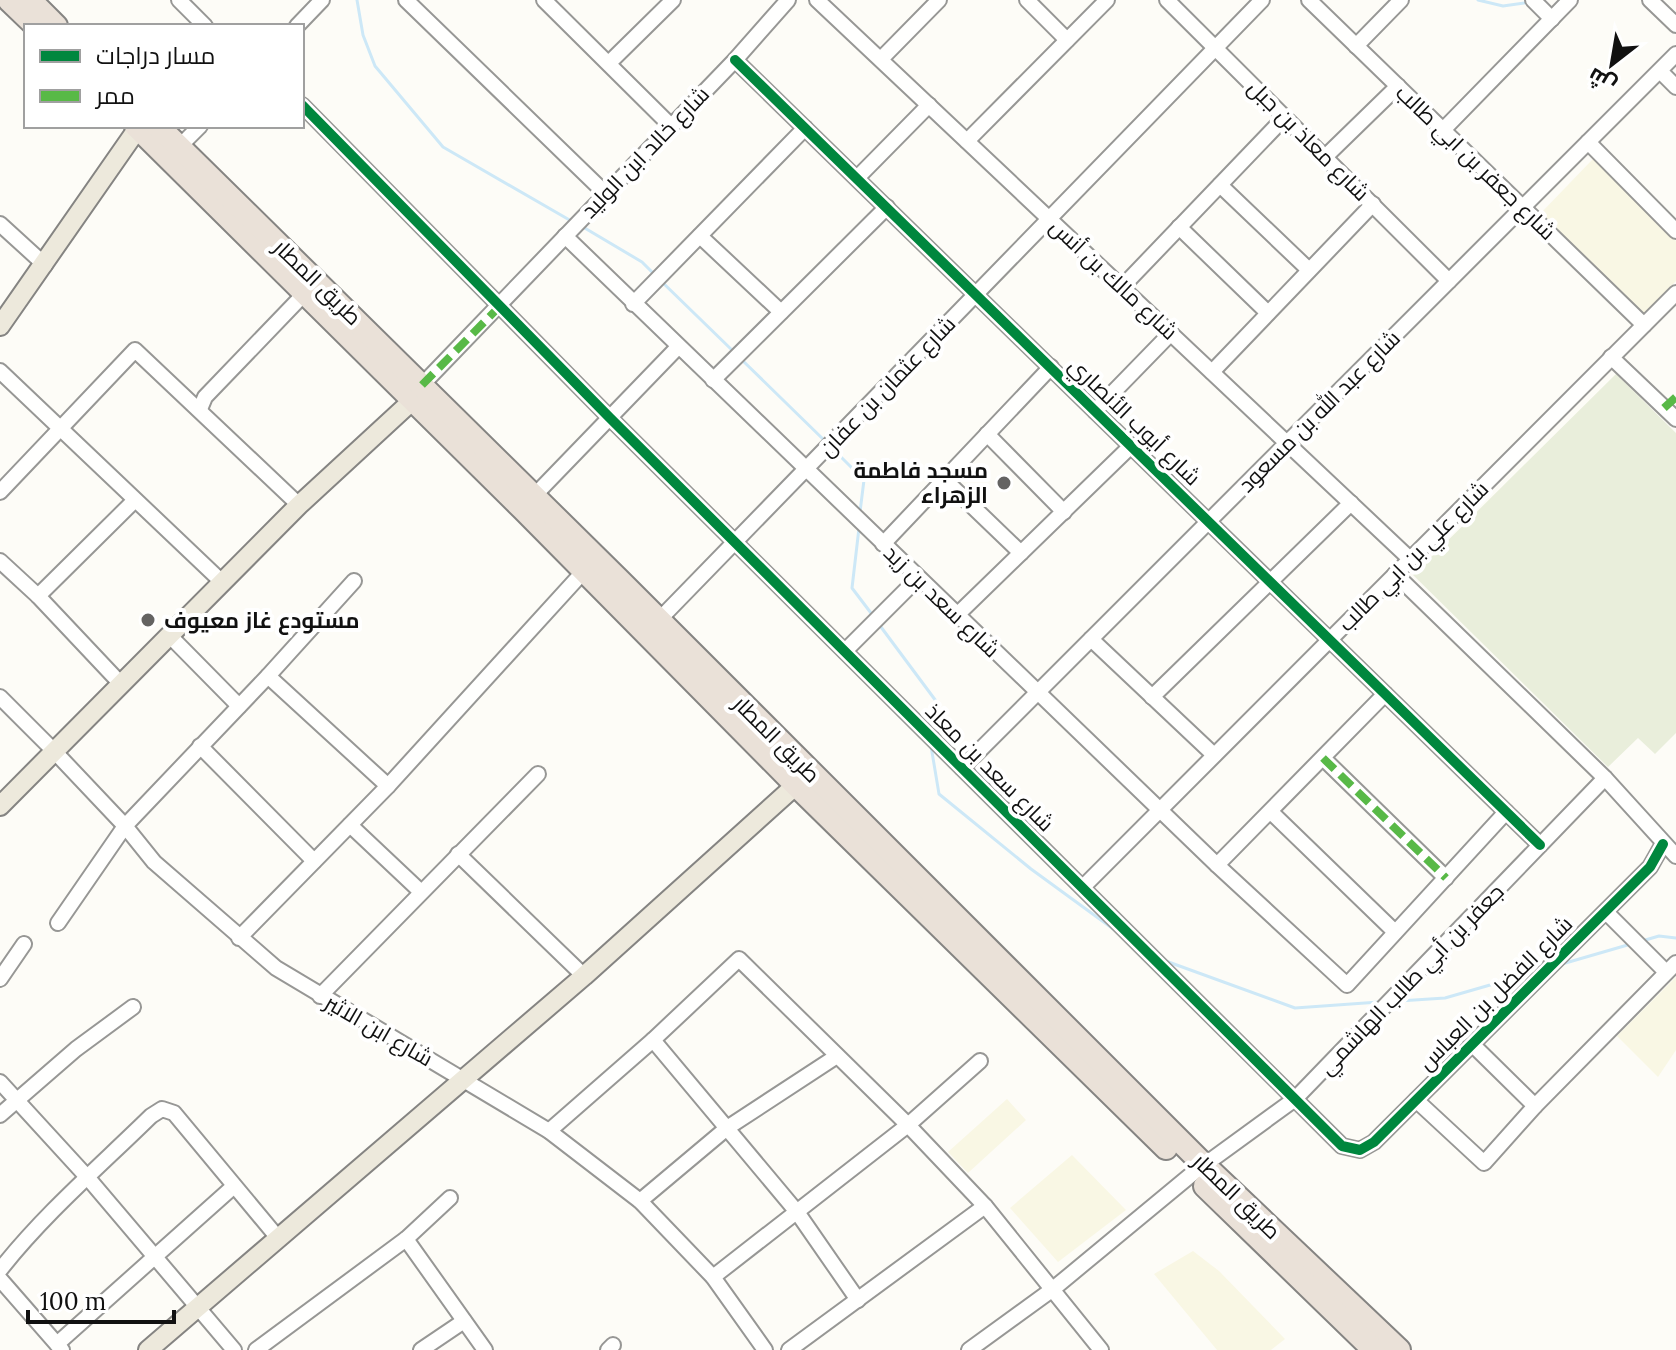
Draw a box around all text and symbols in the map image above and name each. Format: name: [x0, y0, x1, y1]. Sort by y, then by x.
legend: [24, 24, 304, 128]
north arrow: [1572, 24, 1652, 104]
text: مسار دراجات: [96, 40, 215, 71]
text: ش: [1582, 62, 1621, 100]
street label: شارع معاذ بن جبل: [1242, 73, 1376, 207]
street label: شارع جعفر بن ابي طالب: [1388, 78, 1562, 248]
text: ممر: [94, 80, 135, 111]
street label: شارع خالد ابن الوليد: [575, 80, 716, 225]
street label: شارع مالك بن أنس: [1043, 212, 1184, 346]
street label: طريق المطار: [267, 232, 368, 331]
street label: شارع عثمان بن عفان: [813, 310, 962, 463]
street label: شارع عبد الله بن مسعود: [1232, 324, 1407, 499]
street label: شارع أيوب الأنصاري: [1061, 351, 1207, 493]
place label: مسجد فاطمة الزهراء: [853, 456, 988, 509]
marker: مسجد فاطمة الزهراء: [995, 474, 1013, 492]
street label: شارع علي بن ابي طالب: [1332, 475, 1496, 639]
street label: شارع سعد بن زيد: [877, 539, 1006, 664]
place label: مستودع غاز معيوف: [164, 606, 360, 635]
marker: مستودع غاز معيوف: [139, 611, 157, 629]
street label: طريق المطار: [726, 688, 826, 788]
street label: شارع سعد بن معاذ: [919, 697, 1060, 838]
street label: جعفر بن أبي طالب الهاشمي: [1312, 878, 1512, 1082]
street label: شارع الفضل بن العباس: [1412, 910, 1579, 1077]
street label: شارع ابن الاثير: [318, 987, 438, 1073]
street label: طريق المطار: [1186, 1146, 1287, 1245]
scale bar: [28, 1274, 174, 1324]
text: 100 m: [40, 1286, 106, 1317]

